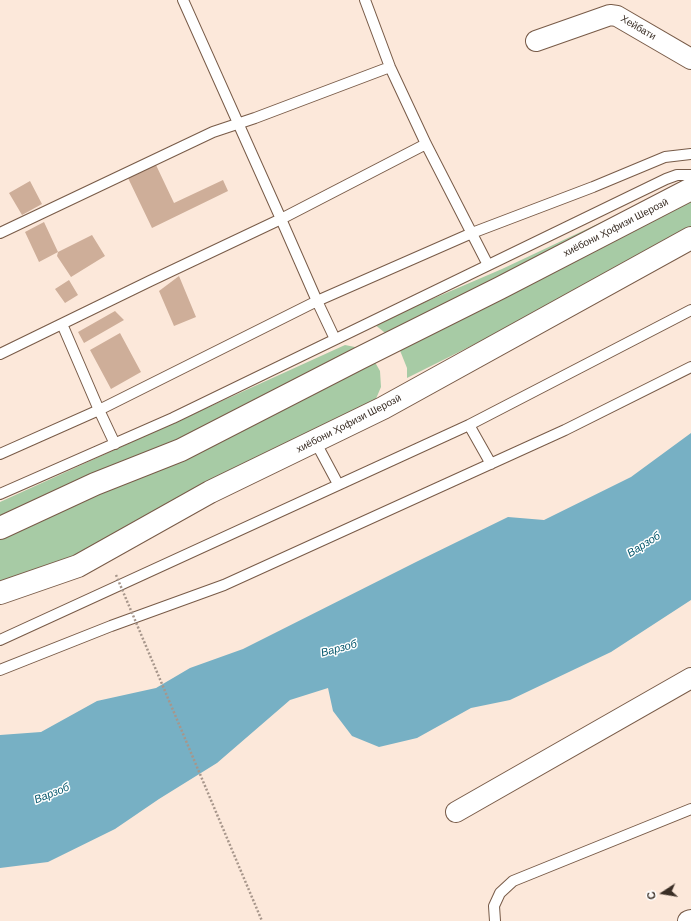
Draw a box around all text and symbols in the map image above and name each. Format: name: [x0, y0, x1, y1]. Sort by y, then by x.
street label: Хейбати: [618, 13, 658, 43]
street label: хиёбони Ҳофизи Шерозӣ: [562, 196, 670, 260]
street label: хиёбони Ҳофизи Шерозӣ: [295, 392, 403, 456]
water label: Варзоб: [625, 530, 663, 560]
water label: Варзоб: [320, 638, 358, 660]
water label: Варзоб: [32, 781, 72, 807]
north arrow: [643, 873, 683, 913]
text: С: [644, 890, 659, 901]

